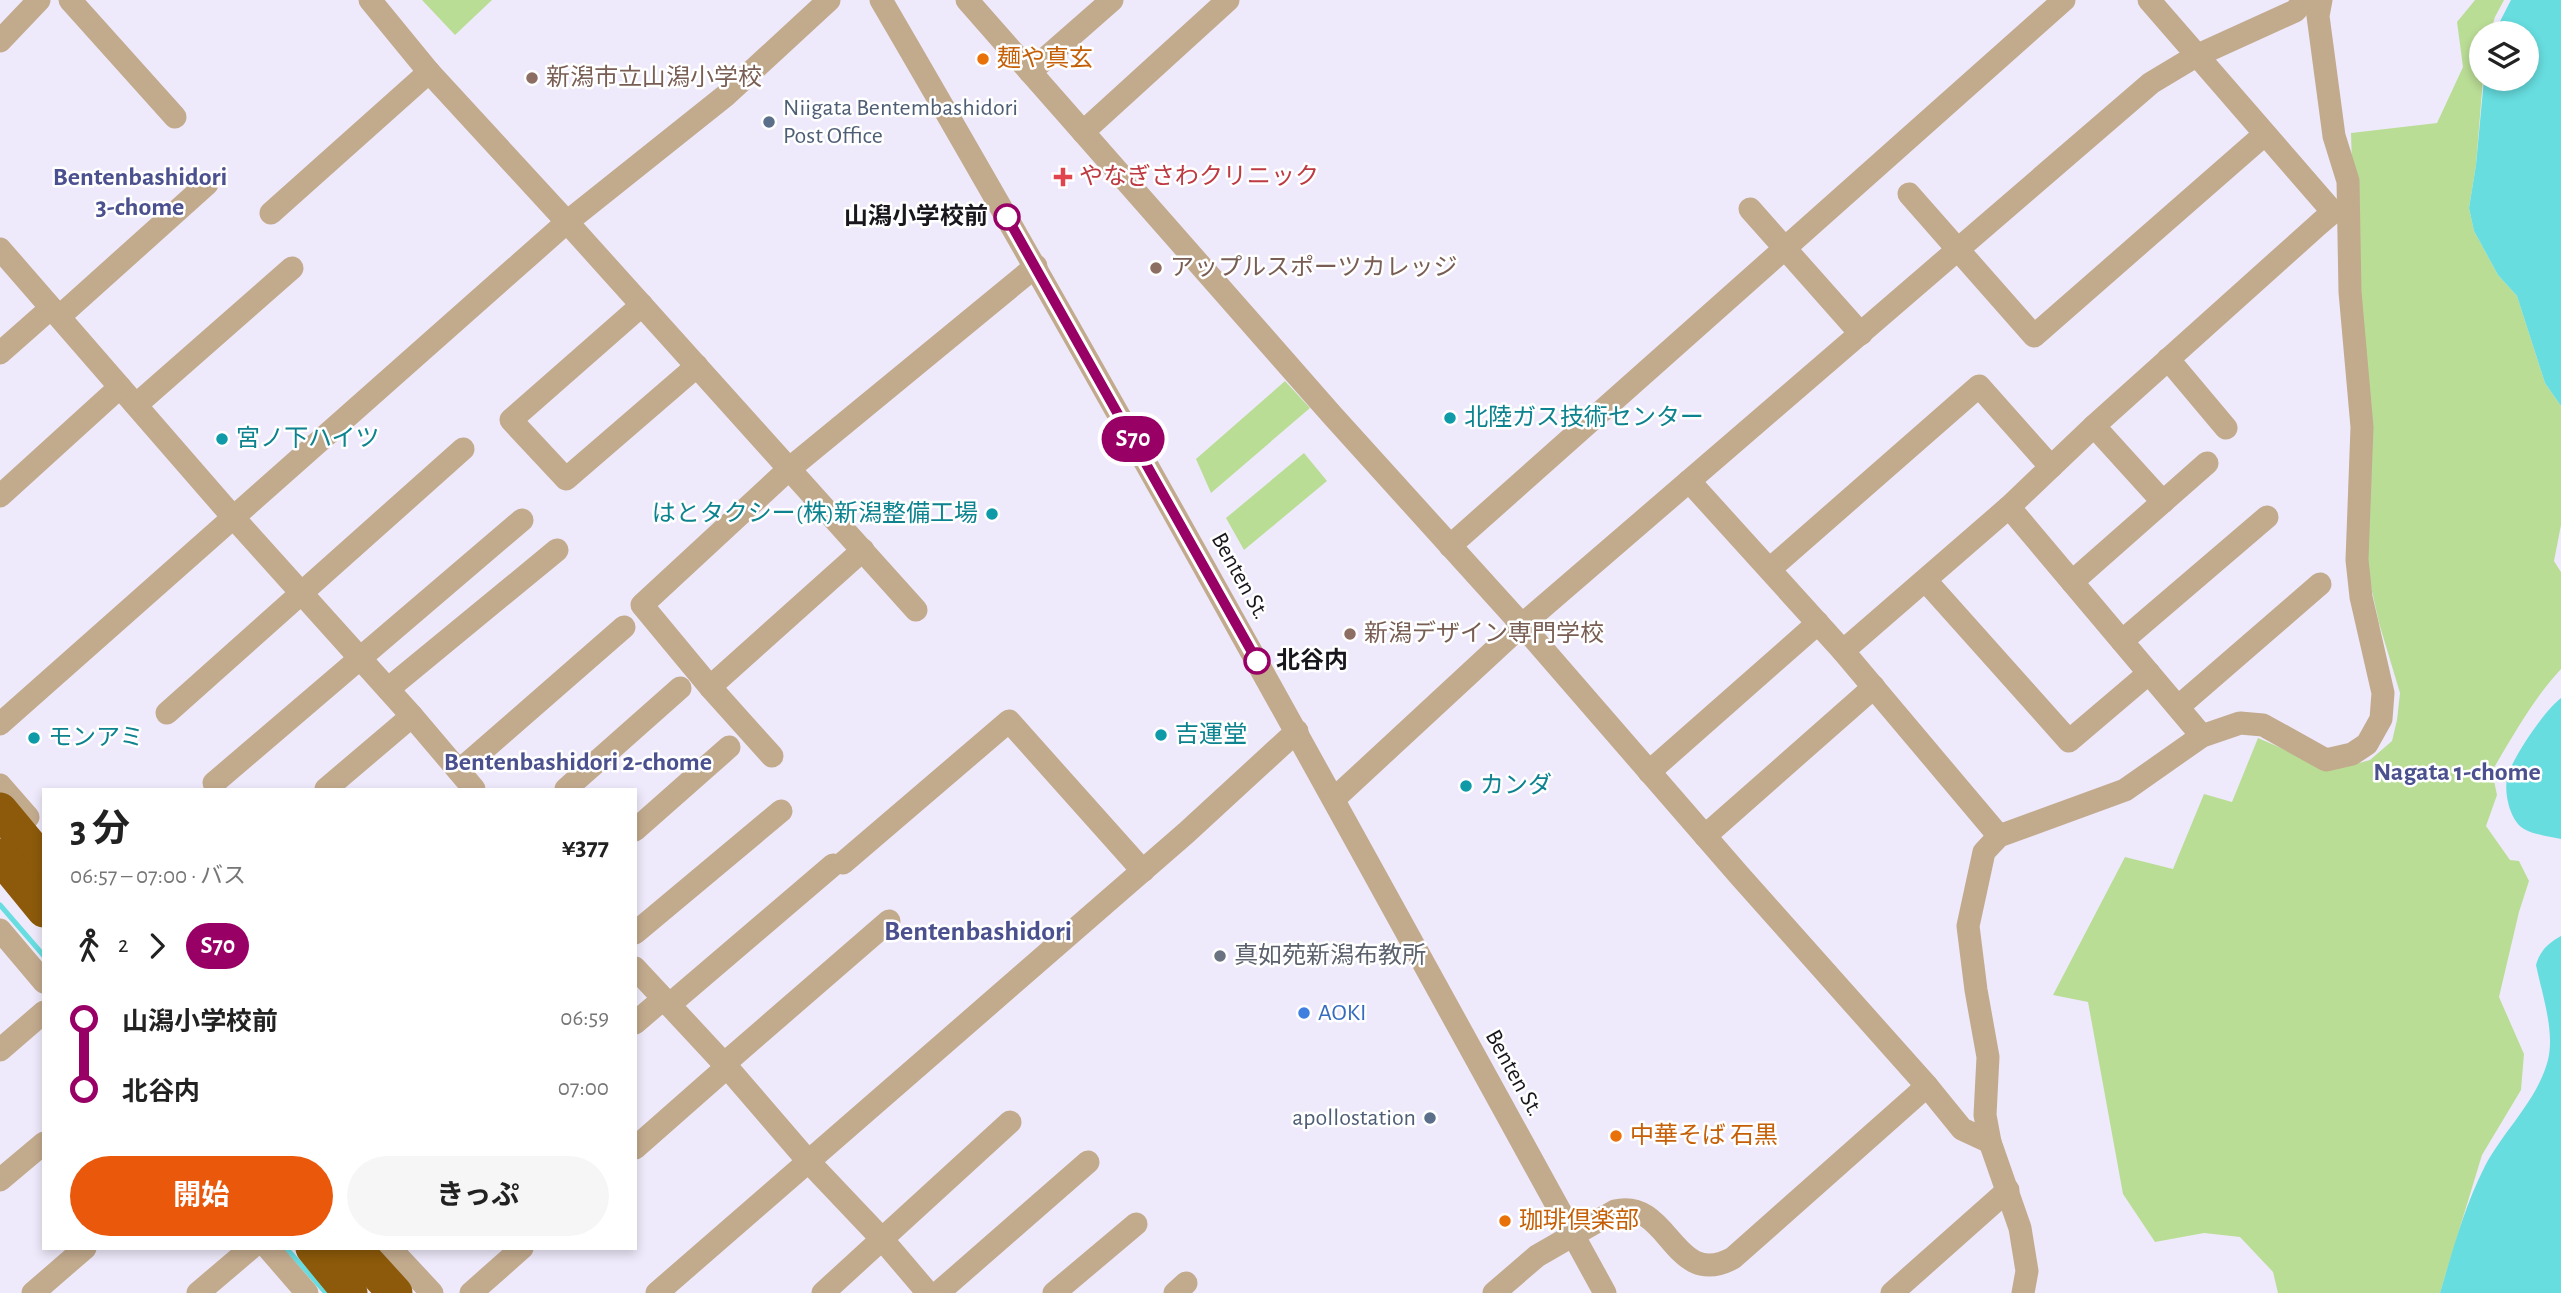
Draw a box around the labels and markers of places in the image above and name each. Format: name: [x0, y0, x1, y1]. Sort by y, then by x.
place label: 麺や真玄: [997, 45, 1093, 71]
marker: 麺や真玄: [975, 51, 991, 67]
place label: 新潟市立山潟小学校: [546, 64, 762, 90]
marker: 新潟市立山潟小学校: [524, 70, 540, 86]
place label: Niigata Bentembashidori Post Office: [783, 96, 1018, 148]
marker: Niigata Bentembashidori Post Office: [761, 114, 777, 130]
place label: やなぎさわクリニック: [1079, 163, 1319, 189]
marker: やなぎさわクリニック: [1053, 167, 1073, 187]
place label: 山潟小学校前: [844, 203, 988, 229]
marker: 山潟小学校前: [994, 204, 1020, 230]
place label: アップルスポーツカレッジ: [1170, 254, 1458, 280]
marker: アップルスポーツカレッジ: [1148, 260, 1164, 276]
place label: 北陸ガス技術センター: [1464, 404, 1704, 430]
marker: 北陸ガス技術センター: [1442, 410, 1458, 426]
place label: 宮ノ下ハイツ: [236, 425, 380, 451]
marker: 宮ノ下ハイツ: [214, 431, 230, 447]
place label: はとタクシー(株)新潟整備工場: [652, 500, 978, 526]
marker: はとタクシー(株)新潟整備工場: [984, 506, 1000, 522]
place label: 新潟デザイン専門学校: [1364, 620, 1604, 646]
marker: 新潟デザイン専門学校: [1342, 626, 1358, 642]
place label: 北谷内: [1276, 647, 1348, 673]
marker: 北谷内: [1244, 648, 1270, 674]
place label: 吉運堂: [1175, 721, 1247, 747]
place label: モンアミ: [48, 726, 144, 750]
marker: 吉運堂: [1153, 727, 1169, 743]
marker: モンアミ: [26, 730, 42, 746]
place label: カンダ: [1480, 772, 1552, 798]
marker: カンダ: [1458, 778, 1474, 794]
place label: 真如苑新潟布教所: [1234, 942, 1426, 968]
marker: 真如苑新潟布教所: [1212, 948, 1228, 964]
place label: AOKI: [1318, 1001, 1366, 1025]
marker: AOKI: [1296, 1005, 1312, 1021]
place label: apollostation: [1292, 1106, 1416, 1130]
marker: apollostation: [1422, 1110, 1438, 1126]
place label: 中華そば 石黒: [1630, 1122, 1778, 1148]
marker: 中華そば 石黒: [1608, 1128, 1624, 1144]
place label: 珈琲倶楽部: [1519, 1207, 1639, 1233]
marker: 珈琲倶楽部: [1497, 1213, 1513, 1229]

